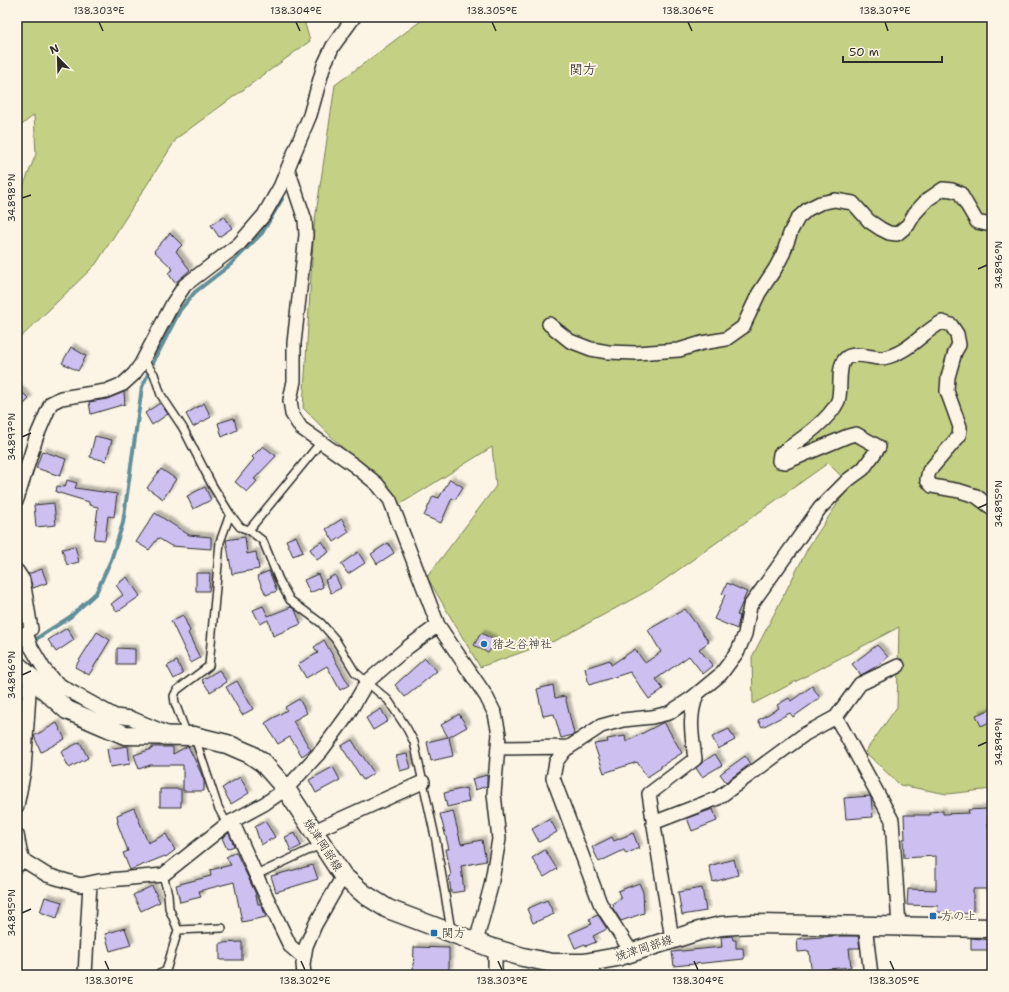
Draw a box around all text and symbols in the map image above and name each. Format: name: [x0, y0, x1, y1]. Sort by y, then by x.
text: 138.303°E: [73, 4, 125, 17]
text: 138.304°E: [270, 4, 322, 17]
text: 138.305°E: [467, 4, 517, 17]
text: 138.306°E: [662, 4, 714, 17]
text: 138.307°E: [859, 4, 911, 17]
north arrow: [38, 38, 78, 78]
scale bar: [843, 38, 942, 64]
text: N: [47, 41, 61, 58]
text: 50 m: [849, 44, 879, 60]
district label: 関方: [569, 60, 597, 78]
text: 34.898°N: [5, 174, 18, 222]
text: 34.896°N: [992, 241, 1005, 289]
text: 34.897°N: [5, 413, 18, 461]
text: 34.895°N: [992, 480, 1005, 528]
place label: 猪之谷神社: [492, 636, 552, 652]
marker: 猪之谷神社: [479, 639, 489, 649]
text: 34.896°N: [5, 651, 18, 699]
text: 34.894°N: [992, 718, 1005, 766]
street label: 焼津岡部線: [300, 815, 346, 875]
text: 34.895°N: [5, 889, 18, 937]
place label: 方の上: [941, 908, 977, 924]
marker: 方の上: [928, 911, 938, 921]
place label: 関方: [442, 925, 466, 941]
marker: 関方: [429, 928, 439, 938]
street label: 焼津岡部線: [613, 931, 675, 965]
text: 138.301°E: [85, 974, 133, 987]
text: 138.302°E: [279, 974, 331, 987]
text: 138.303°E: [476, 974, 528, 987]
text: 138.304°E: [672, 974, 724, 987]
text: 138.305°E: [869, 974, 919, 987]

